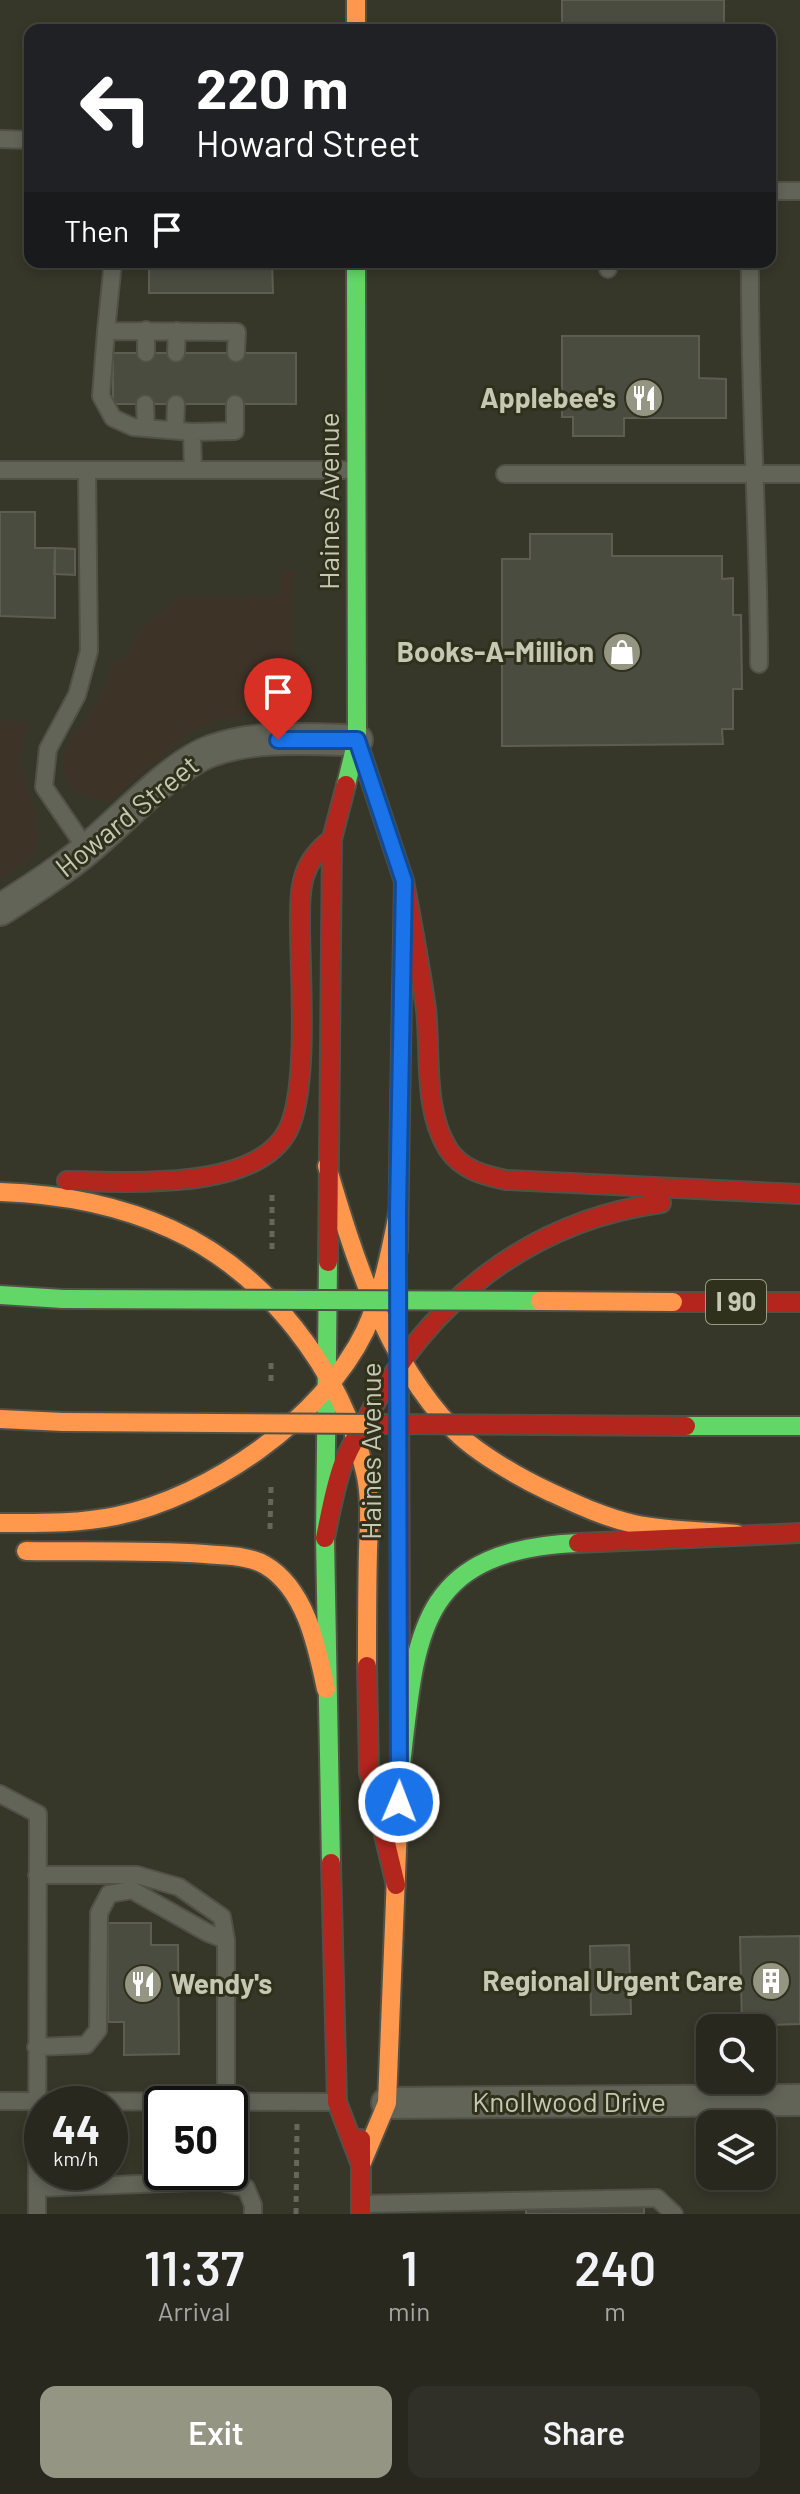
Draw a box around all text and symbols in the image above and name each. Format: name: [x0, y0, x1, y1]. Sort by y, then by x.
text: 220 m: [196, 53, 349, 120]
icon: left: [64, 56, 168, 160]
text: Howard Street: [196, 121, 420, 164]
icon: arrive: [145, 208, 189, 252]
text: Then: [64, 212, 129, 248]
restaurant icon: Applebee's: [623, 377, 665, 419]
place label: Applebee's: [480, 380, 616, 414]
street label: Haines Avenue: [311, 412, 345, 590]
shop icon: Books-A-Million: [601, 631, 643, 673]
place label: Books-A-Million: [397, 634, 594, 668]
pin: [244, 658, 312, 740]
icon: arrive: [256, 670, 300, 714]
street label: Howard Street: [48, 747, 205, 883]
road number: I 90: [706, 1280, 766, 1324]
street label: Haines Avenue: [353, 1362, 387, 1540]
position arrow: [357, 1760, 441, 1844]
building icon: Regional Urgent Care: [750, 1960, 792, 2002]
restaurant icon: Wendy's: [122, 1963, 164, 2005]
place label: Regional Urgent Care: [482, 1963, 743, 1997]
place label: Wendy's: [171, 1966, 272, 2000]
map controls: [696, 2014, 776, 2190]
button: search: [696, 2014, 776, 2094]
street label: Knollwood Drive: [472, 2084, 666, 2118]
speed limit sign: 50: [144, 2086, 248, 2190]
text: 44: [52, 2104, 100, 2152]
button: layers: [696, 2110, 776, 2190]
text: km/h: [53, 2146, 99, 2170]
text: 11:37: [144, 2238, 244, 2296]
text: 1: [401, 2238, 418, 2296]
text: 240: [574, 2238, 656, 2296]
text: Arrival: [158, 2295, 230, 2326]
text: min: [388, 2295, 430, 2326]
text: m: [604, 2295, 626, 2326]
button: Exit: [40, 2386, 392, 2478]
button: Share: [408, 2386, 760, 2478]

